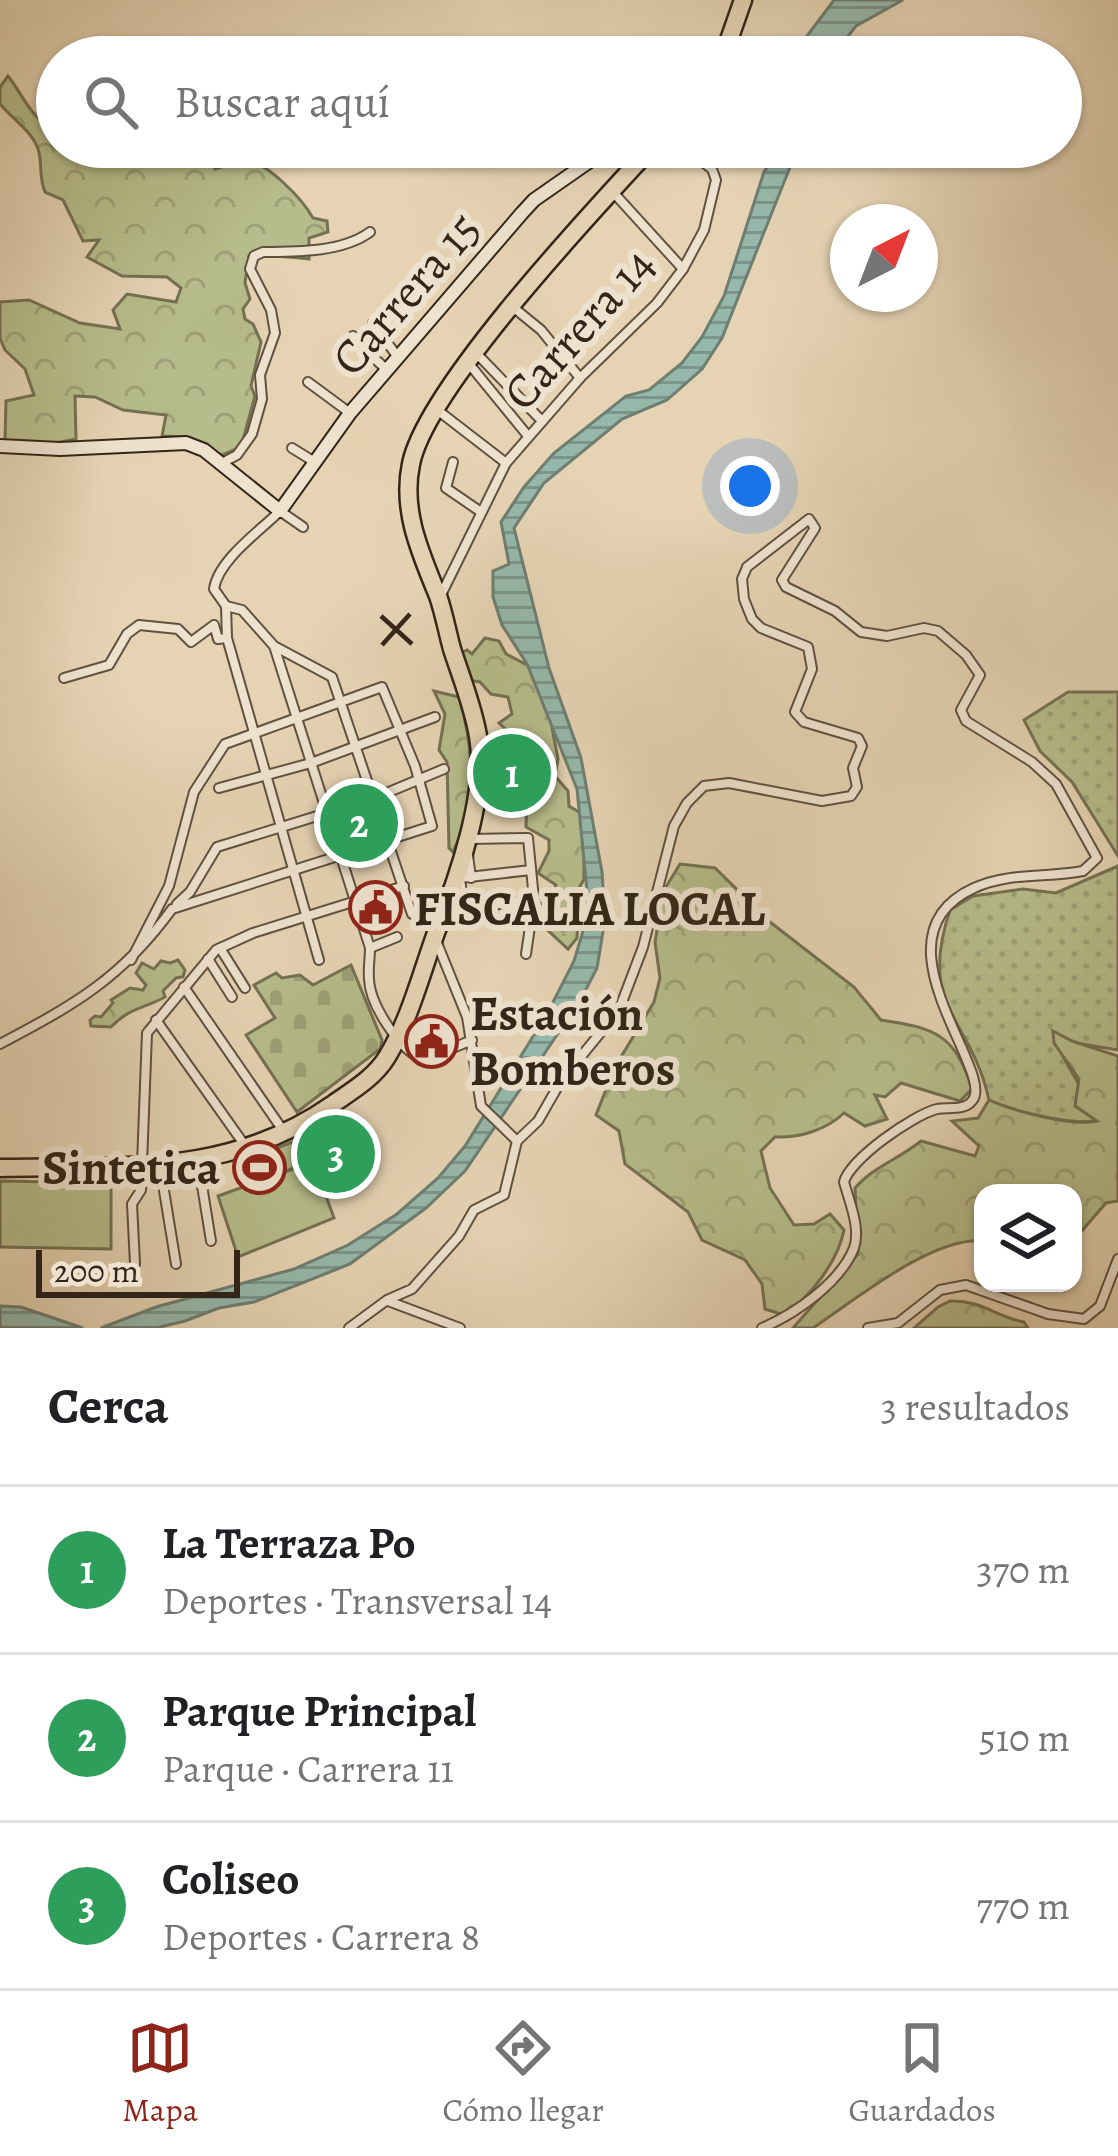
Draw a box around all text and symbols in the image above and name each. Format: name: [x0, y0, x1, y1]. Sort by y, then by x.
search box: [36, 36, 1082, 168]
icon: search: [78, 69, 144, 135]
text: Buscar aquí: [174, 71, 390, 133]
street label: Carrera 15: [316, 198, 495, 390]
north arrow: [830, 204, 938, 312]
street label: Carrera 14: [488, 233, 670, 424]
your location: [720, 456, 780, 516]
pin: 1: [473, 728, 551, 818]
pin: 2: [320, 778, 398, 868]
place label: FISCALIA LOCAL: [414, 876, 766, 942]
public building icon: FISCALIA LOCAL: [347, 880, 403, 936]
place label: Estación Bomberos: [470, 981, 675, 1102]
public building icon: Estación Bomberos: [403, 1013, 459, 1069]
pin: 3: [297, 1109, 375, 1199]
place label: Sintetica: [42, 1135, 220, 1201]
sports icon: Sintetica: [231, 1139, 287, 1195]
map controls: [974, 1184, 1082, 1292]
button: layers: [974, 1184, 1082, 1292]
scale bar: [36, 1244, 240, 1297]
text: 200 m: [54, 1248, 139, 1293]
text: Cerca: [48, 1371, 169, 1441]
text: 3 resultados: [881, 1380, 1070, 1433]
text: La Terraza Po: [162, 1512, 416, 1574]
text: 1: [80, 1543, 94, 1596]
text: 370 m: [976, 1543, 1070, 1596]
text: Deportes · Transversal 14: [162, 1574, 552, 1627]
text: Parque Principal: [162, 1680, 476, 1742]
text: 2: [78, 1711, 96, 1764]
text: 510 m: [979, 1711, 1070, 1764]
text: Parque · Carrera 11: [162, 1742, 454, 1795]
text: Coliseo: [162, 1848, 300, 1910]
text: 3: [79, 1879, 95, 1932]
text: 770 m: [976, 1879, 1070, 1932]
text: Deportes · Carrera 8: [162, 1910, 480, 1963]
tab: Mapa: [122, 2015, 198, 2132]
tab: Cómo llegar: [442, 2015, 604, 2132]
tab: Guardados: [848, 2015, 996, 2132]

